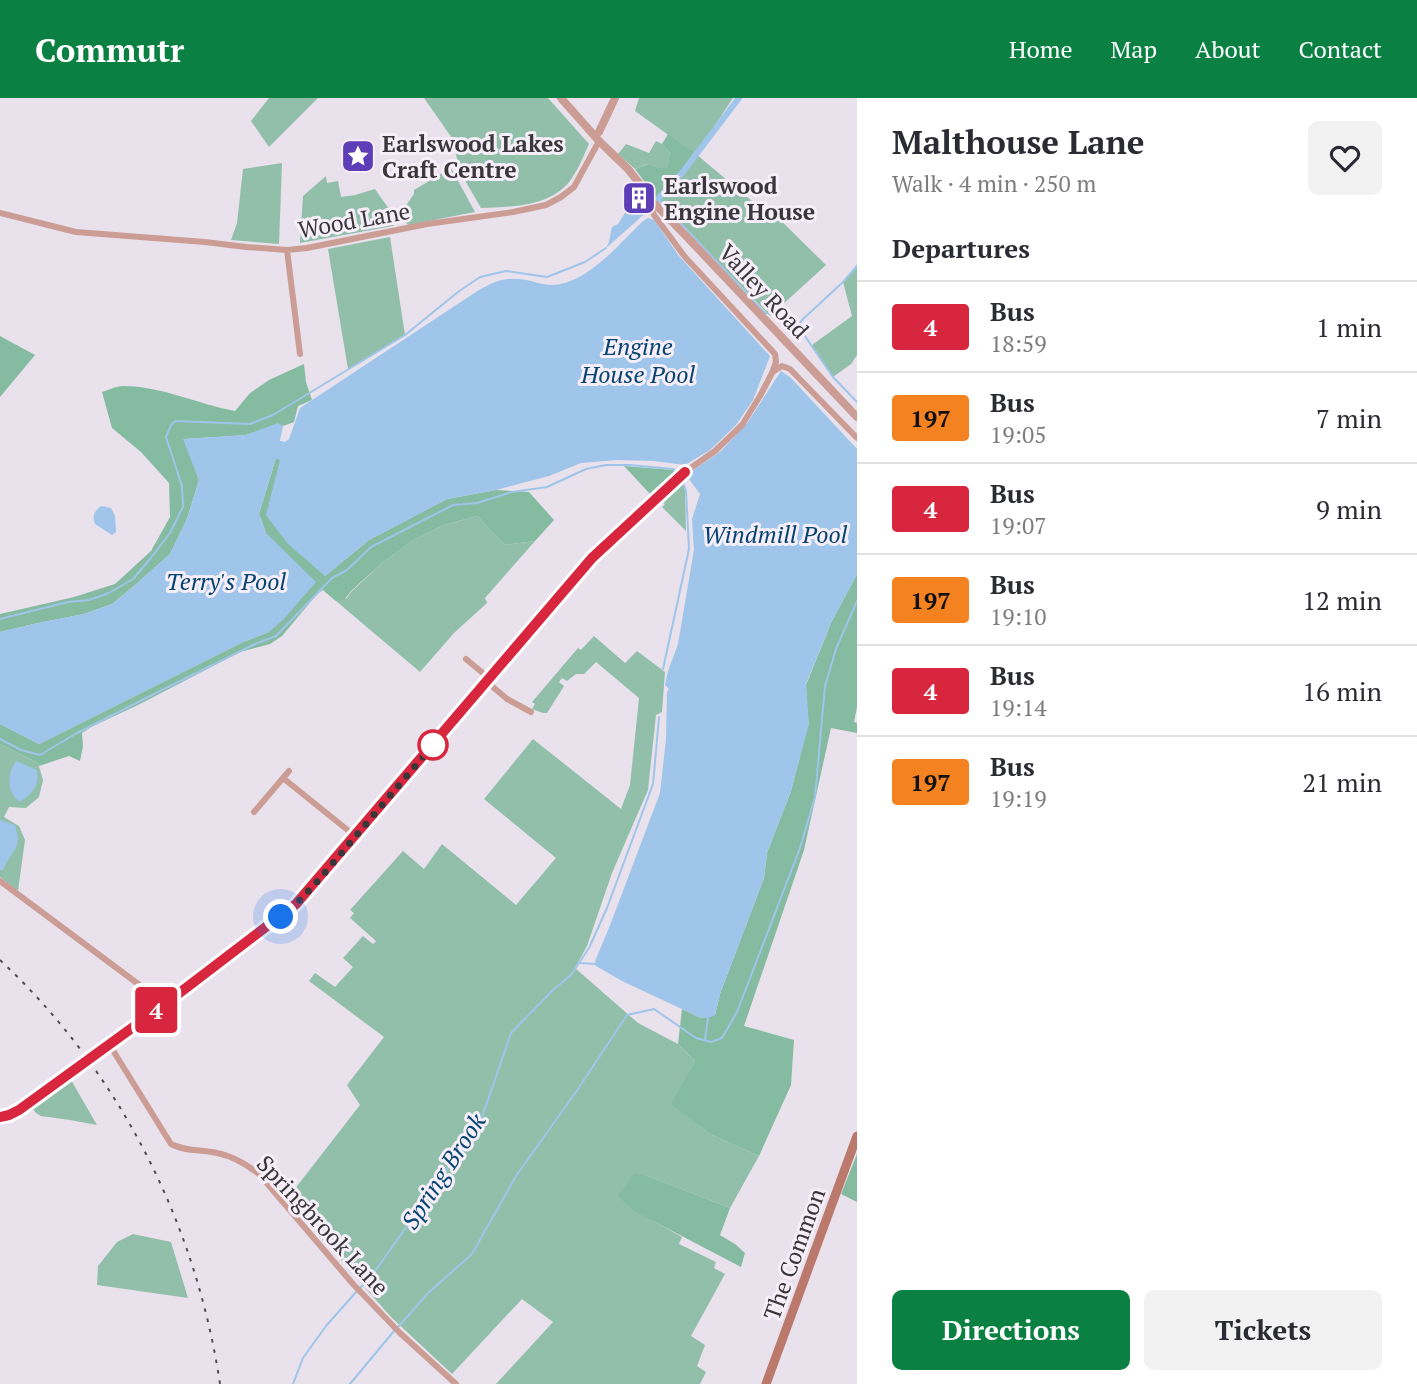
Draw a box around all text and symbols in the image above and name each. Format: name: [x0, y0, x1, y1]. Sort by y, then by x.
text: Commutr: [35, 28, 184, 71]
text: Home: [1009, 33, 1073, 65]
text: Map: [1111, 33, 1157, 65]
text: About: [1195, 33, 1261, 65]
text: Contact: [1299, 33, 1382, 65]
text: Malthouse Lane: [892, 120, 1145, 163]
button: heart: [1308, 121, 1382, 195]
place label: Earlswood Lakes Craft Centre: [382, 128, 564, 185]
place icon: Earlswood Lakes Craft Centre: [339, 137, 377, 175]
text: Walk · 4 min · 250 m: [892, 168, 1096, 199]
place label: Earlswood Engine House: [664, 170, 815, 227]
building icon: Earlswood Engine House: [620, 179, 658, 217]
street label: Wood Lane: [296, 195, 412, 245]
text: Departures: [892, 231, 1030, 265]
street label: Valley Road: [712, 237, 816, 345]
text: Bus: [990, 294, 1035, 328]
text: 1 min: [1316, 310, 1382, 344]
text: 4: [924, 311, 937, 343]
text: 18:59: [990, 328, 1047, 359]
water label: Engine House Pool: [580, 330, 695, 390]
text: Bus: [990, 385, 1035, 419]
text: 7 min: [1316, 401, 1382, 435]
text: 197: [910, 402, 951, 434]
text: 19:05: [990, 419, 1047, 450]
text: Bus: [990, 476, 1035, 510]
text: 9 min: [1316, 492, 1382, 526]
text: 4: [924, 493, 937, 525]
text: 19:07: [990, 510, 1047, 541]
water label: Windmill Pool: [703, 518, 848, 550]
water label: Terry's Pool: [166, 565, 286, 597]
text: Bus: [990, 567, 1035, 601]
text: 12 min: [1302, 583, 1382, 617]
text: 197: [910, 584, 951, 616]
text: 19:10: [990, 601, 1047, 632]
text: Bus: [990, 658, 1035, 692]
text: 16 min: [1302, 674, 1382, 708]
text: 4: [924, 675, 937, 707]
text: 19:14: [990, 692, 1047, 723]
unlabelled marker: [418, 730, 448, 760]
text: Bus: [990, 749, 1035, 783]
text: 21 min: [1302, 765, 1382, 799]
text: 197: [910, 766, 951, 798]
text: 19:19: [990, 783, 1047, 814]
your location: [263, 899, 298, 934]
line badge: 4: [133, 987, 179, 1033]
text: 4: [149, 994, 163, 1026]
water label: Spring Brook: [394, 1107, 493, 1235]
street label: Springbrook Lane: [250, 1148, 396, 1302]
street label: The Common: [756, 1184, 832, 1324]
button: Directions: [892, 1290, 1130, 1370]
button: Tickets: [1144, 1290, 1382, 1370]

